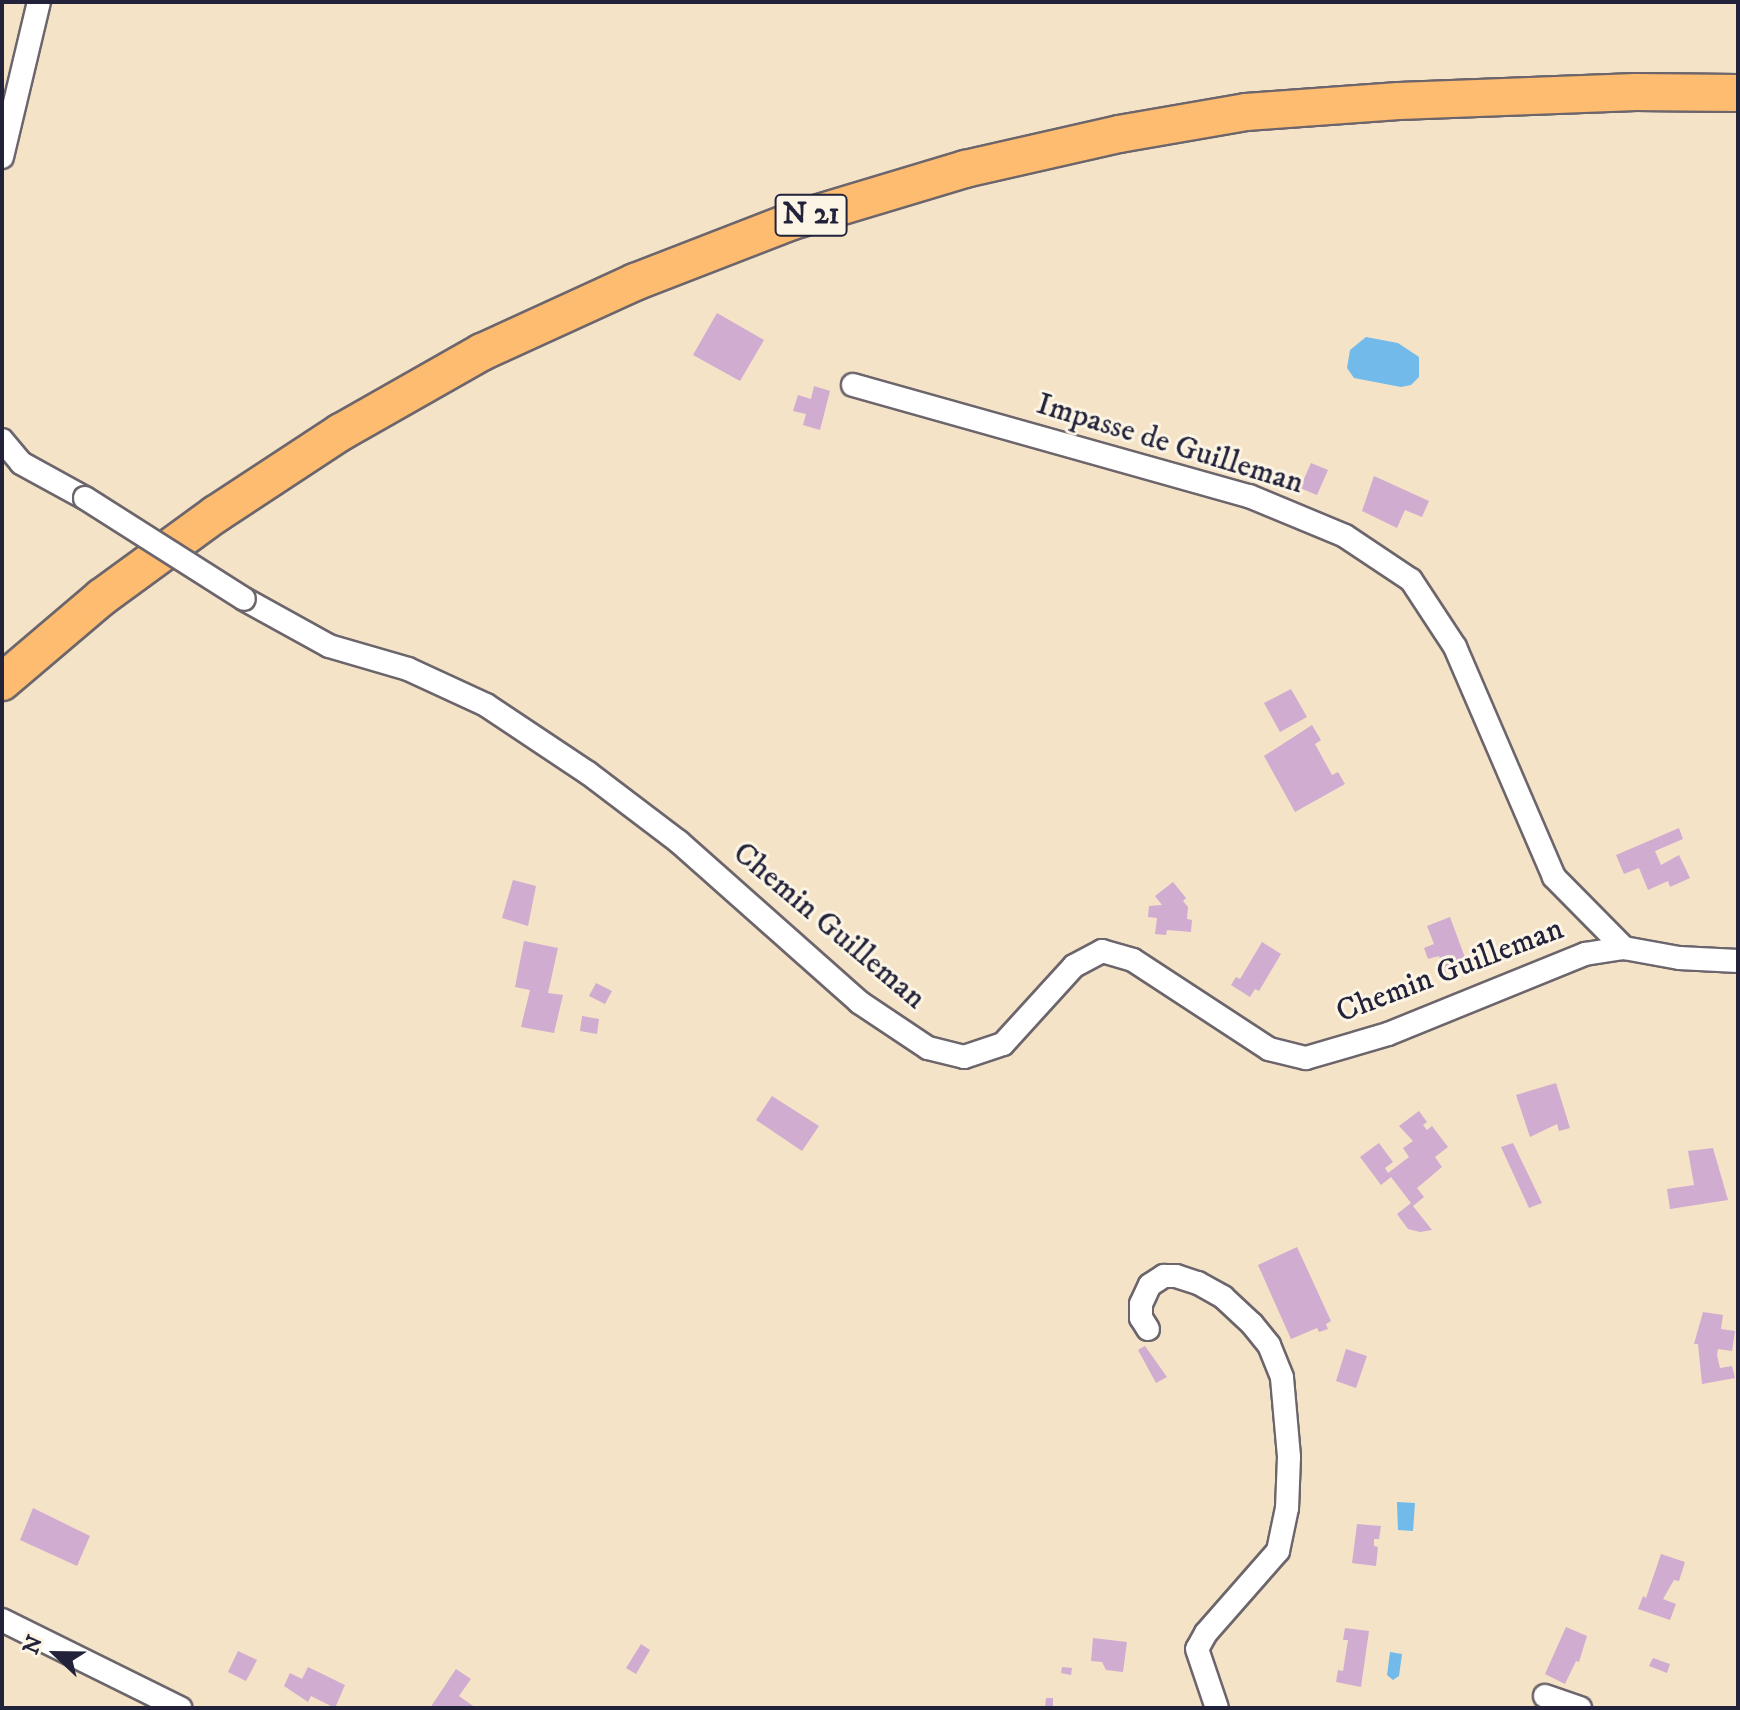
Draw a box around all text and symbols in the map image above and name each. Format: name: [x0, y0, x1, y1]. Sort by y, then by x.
road number: N 21: [773, 189, 849, 241]
street label: Impasse de Guilleman: [1032, 385, 1308, 503]
street label: Chemin Guilleman: [725, 834, 933, 1018]
street label: Chemin Guilleman: [1331, 910, 1569, 1032]
north arrow: [16, 1614, 96, 1694]
text: N: [17, 1631, 49, 1658]

